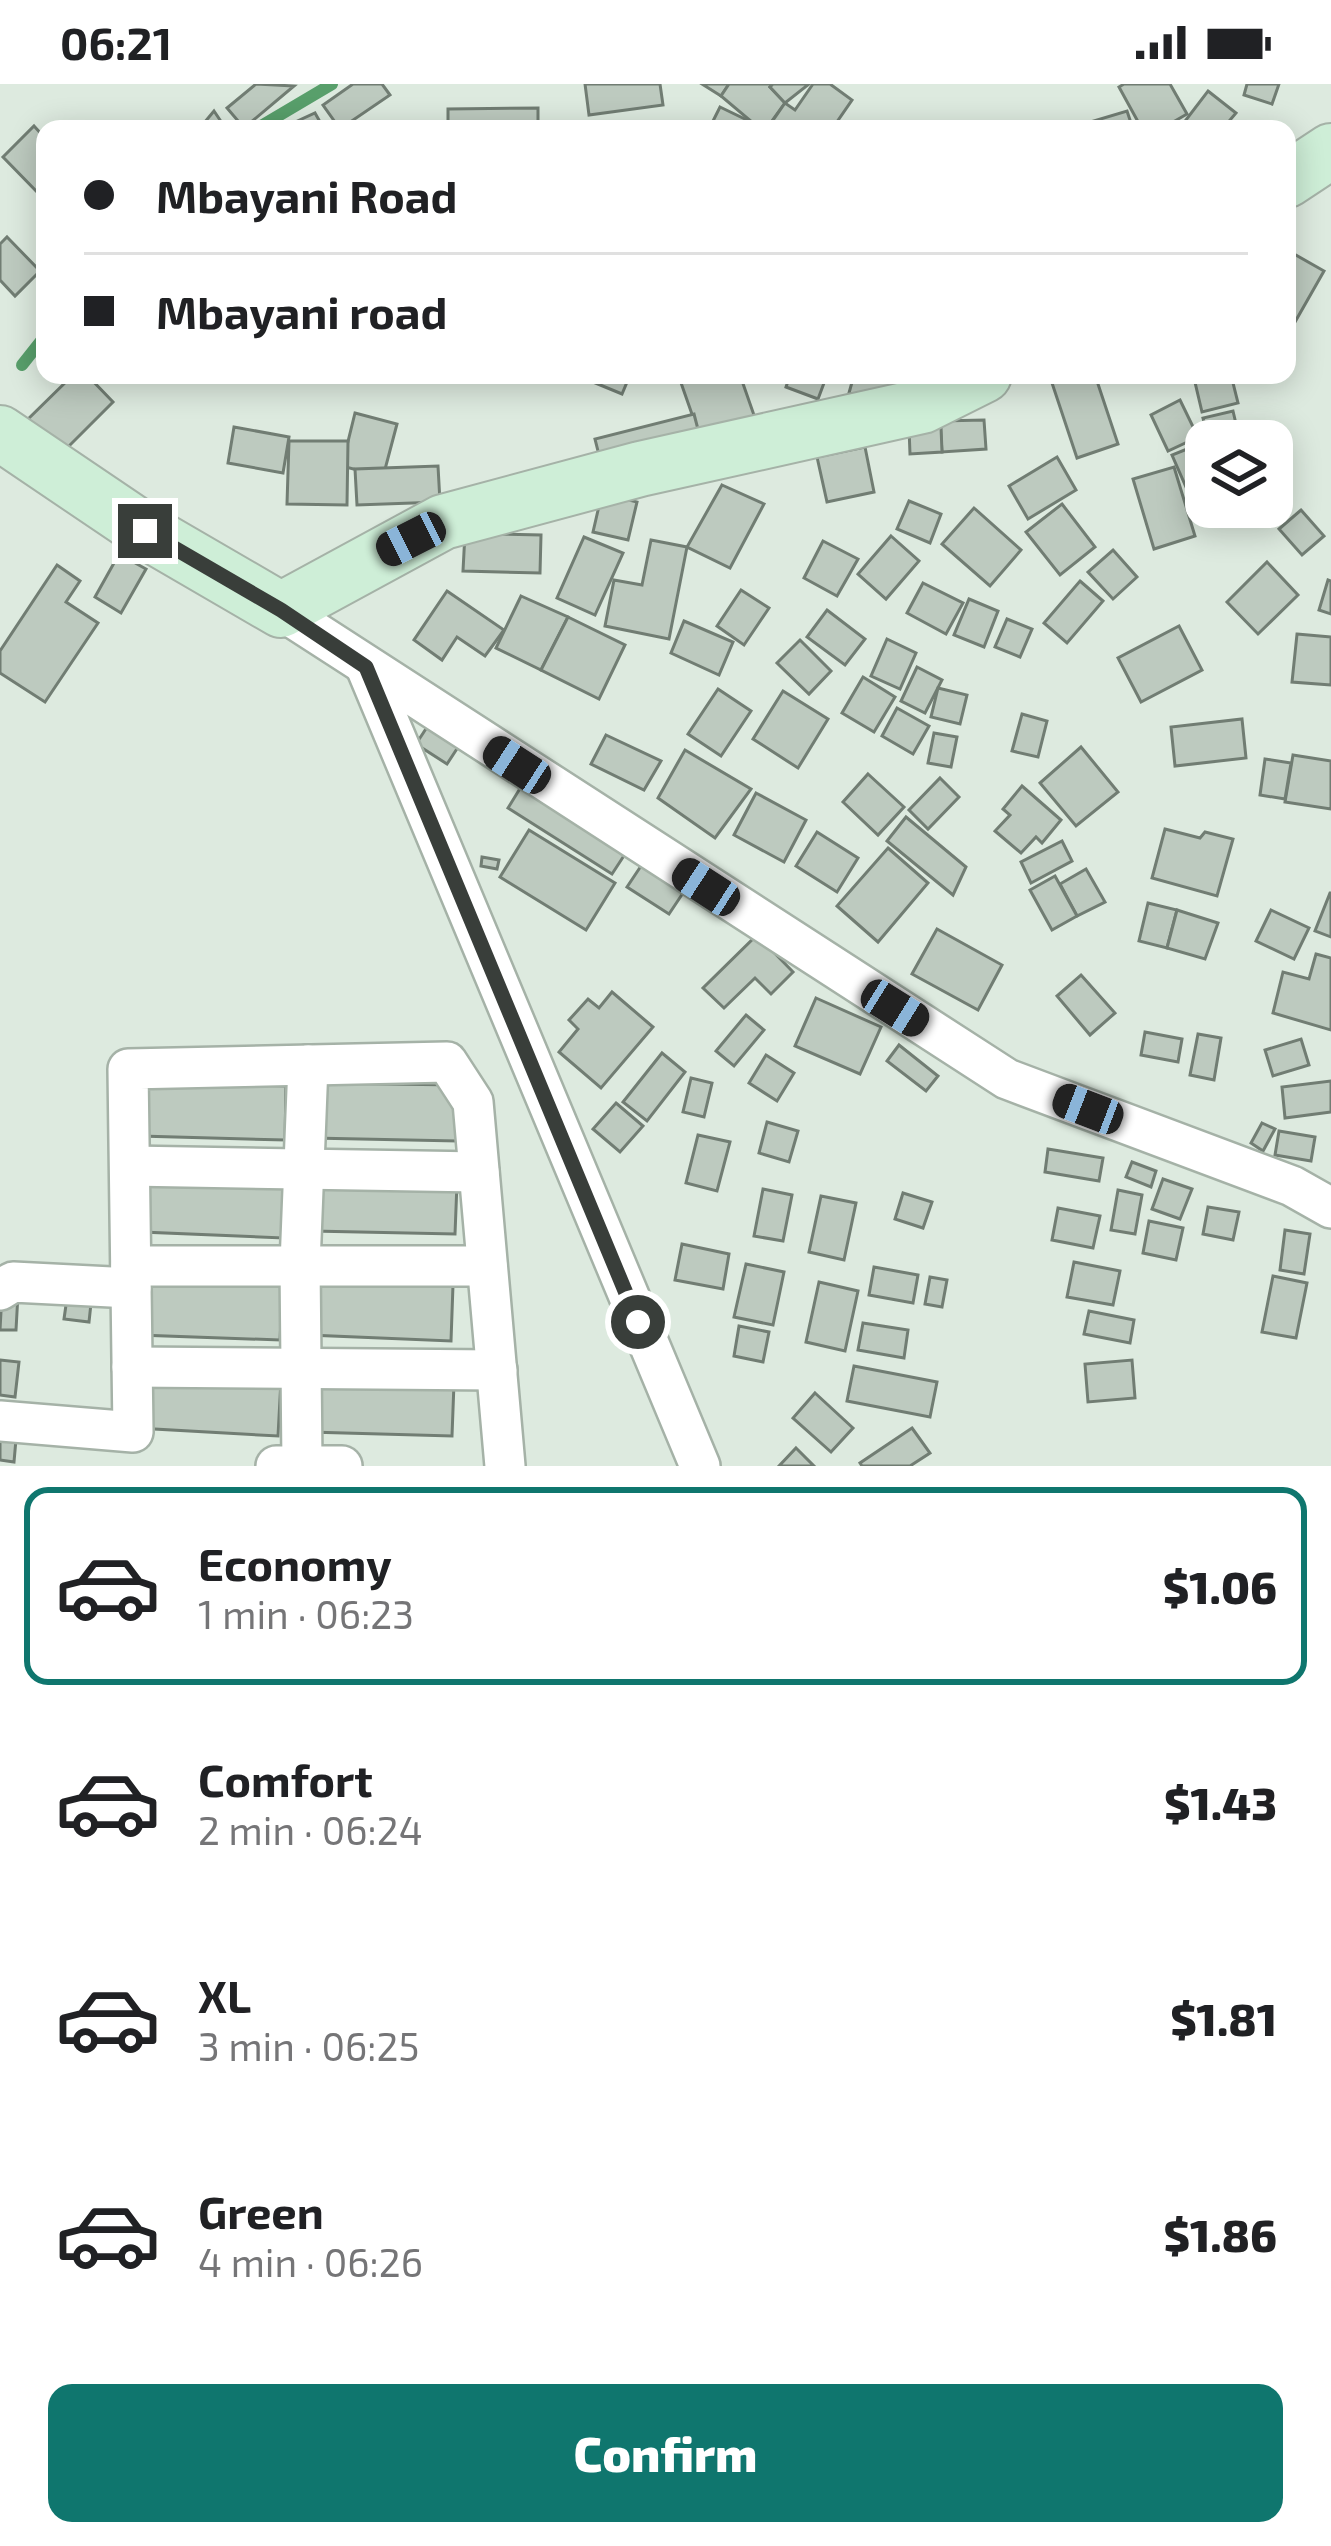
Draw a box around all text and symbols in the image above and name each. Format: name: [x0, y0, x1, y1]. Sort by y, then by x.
text: 06:21: [60, 15, 172, 69]
text: Mbayani Road: [156, 168, 457, 222]
text: Mbayani road: [156, 284, 447, 338]
map controls: [1185, 420, 1293, 528]
button: layers: [1185, 420, 1293, 528]
route end: [118, 504, 172, 558]
car: [371, 507, 451, 571]
car: [477, 730, 557, 800]
car: [666, 852, 746, 922]
car: [855, 974, 935, 1042]
car: [1048, 1079, 1128, 1139]
route start: [611, 1295, 665, 1349]
icon: car: [54, 1532, 162, 1640]
text: Economy: [198, 1536, 392, 1590]
text: $1.06: [1163, 1559, 1277, 1613]
text: 1 min · 06:23: [198, 1590, 414, 1637]
icon: car: [54, 1748, 162, 1856]
text: Comfort: [198, 1752, 373, 1806]
text: $1.43: [1164, 1775, 1277, 1829]
text: 2 min · 06:24: [198, 1806, 423, 1853]
icon: car: [54, 1964, 162, 2072]
text: XL: [198, 1968, 251, 2022]
text: $1.81: [1170, 1991, 1277, 2045]
text: 3 min · 06:25: [198, 2022, 419, 2069]
icon: car: [54, 2180, 162, 2288]
text: Green: [198, 2184, 324, 2238]
text: $1.86: [1163, 2207, 1277, 2261]
text: 4 min · 06:26: [198, 2238, 423, 2285]
button: Confirm: [48, 2384, 1283, 2522]

